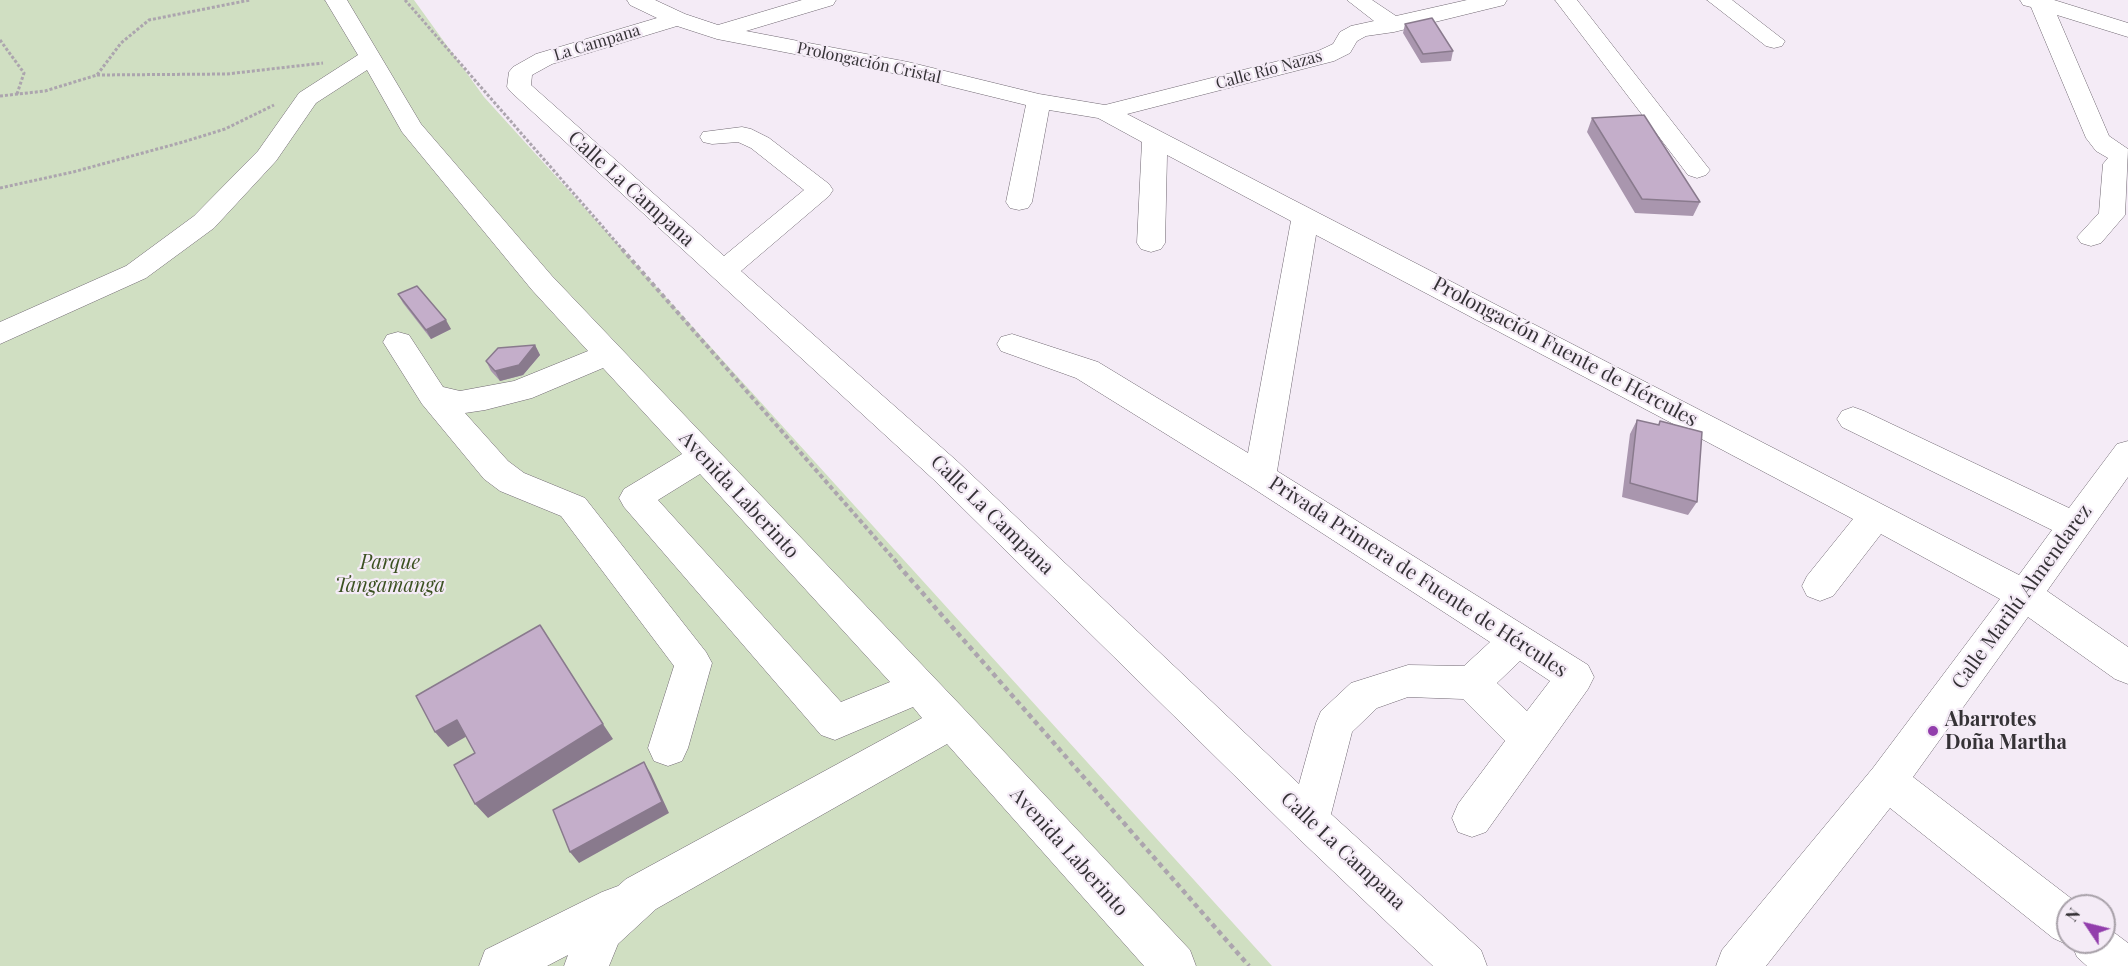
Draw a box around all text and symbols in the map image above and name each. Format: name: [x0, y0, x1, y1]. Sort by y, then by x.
street label: La Campana: [551, 21, 643, 65]
street label: Prolongación Cristal: [795, 38, 943, 88]
street label: Calle Río Nazas: [1214, 47, 1324, 93]
street label: Calle La Campana: [563, 126, 699, 252]
street label: Prolongación Fuente de Hércules: [1429, 272, 1701, 432]
street label: Avenida Laberinto: [674, 427, 804, 563]
street label: Calle La Campana: [925, 450, 1059, 580]
street label: Privada Primera de Fuente de Hércules: [1264, 471, 1572, 683]
street label: Calle Marilú Almendarez: [1947, 500, 2097, 694]
park label: Parque Tangamanga: [335, 551, 445, 598]
place label: Abarrotes Doña Martha: [1945, 708, 2067, 755]
marker: Abarrotes Doña Martha: [1926, 724, 1940, 738]
street label: Avenida Laberinto: [1005, 783, 1133, 921]
street label: Calle La Campana: [1276, 787, 1410, 915]
north arrow: [2056, 894, 2116, 954]
text: N: [2061, 904, 2084, 925]

